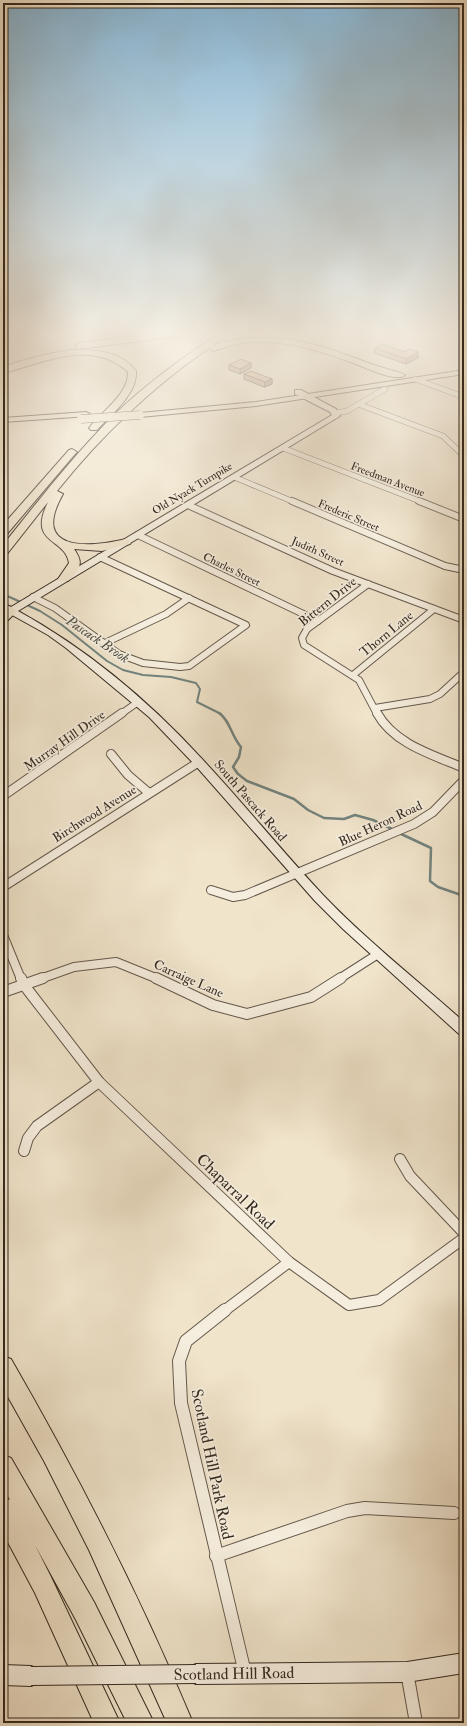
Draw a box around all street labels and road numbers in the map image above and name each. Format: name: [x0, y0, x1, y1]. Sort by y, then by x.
street label: Old Nyack Turnpike: [150, 459, 235, 518]
street label: Freedman Avenue: [349, 459, 427, 500]
street label: Frederic Street: [316, 497, 382, 534]
street label: Judith Street: [288, 534, 347, 570]
street label: Charles Street: [201, 550, 263, 589]
street label: Bittern Drive: [295, 573, 360, 630]
street label: Thorn Lane: [357, 607, 417, 660]
street label: Murray Hill Drive: [21, 706, 109, 776]
street label: South Pascack Road: [210, 757, 290, 845]
street label: Birchwood Avenue: [50, 781, 140, 846]
street label: Blue Heron Road: [336, 797, 425, 850]
street label: Carraige Lane: [151, 956, 227, 1002]
street label: Chaparral Road: [191, 1150, 279, 1235]
street label: Scotland Hill Park Road: [186, 1387, 238, 1541]
street label: Scotland Hill Road: [174, 1663, 295, 1685]

